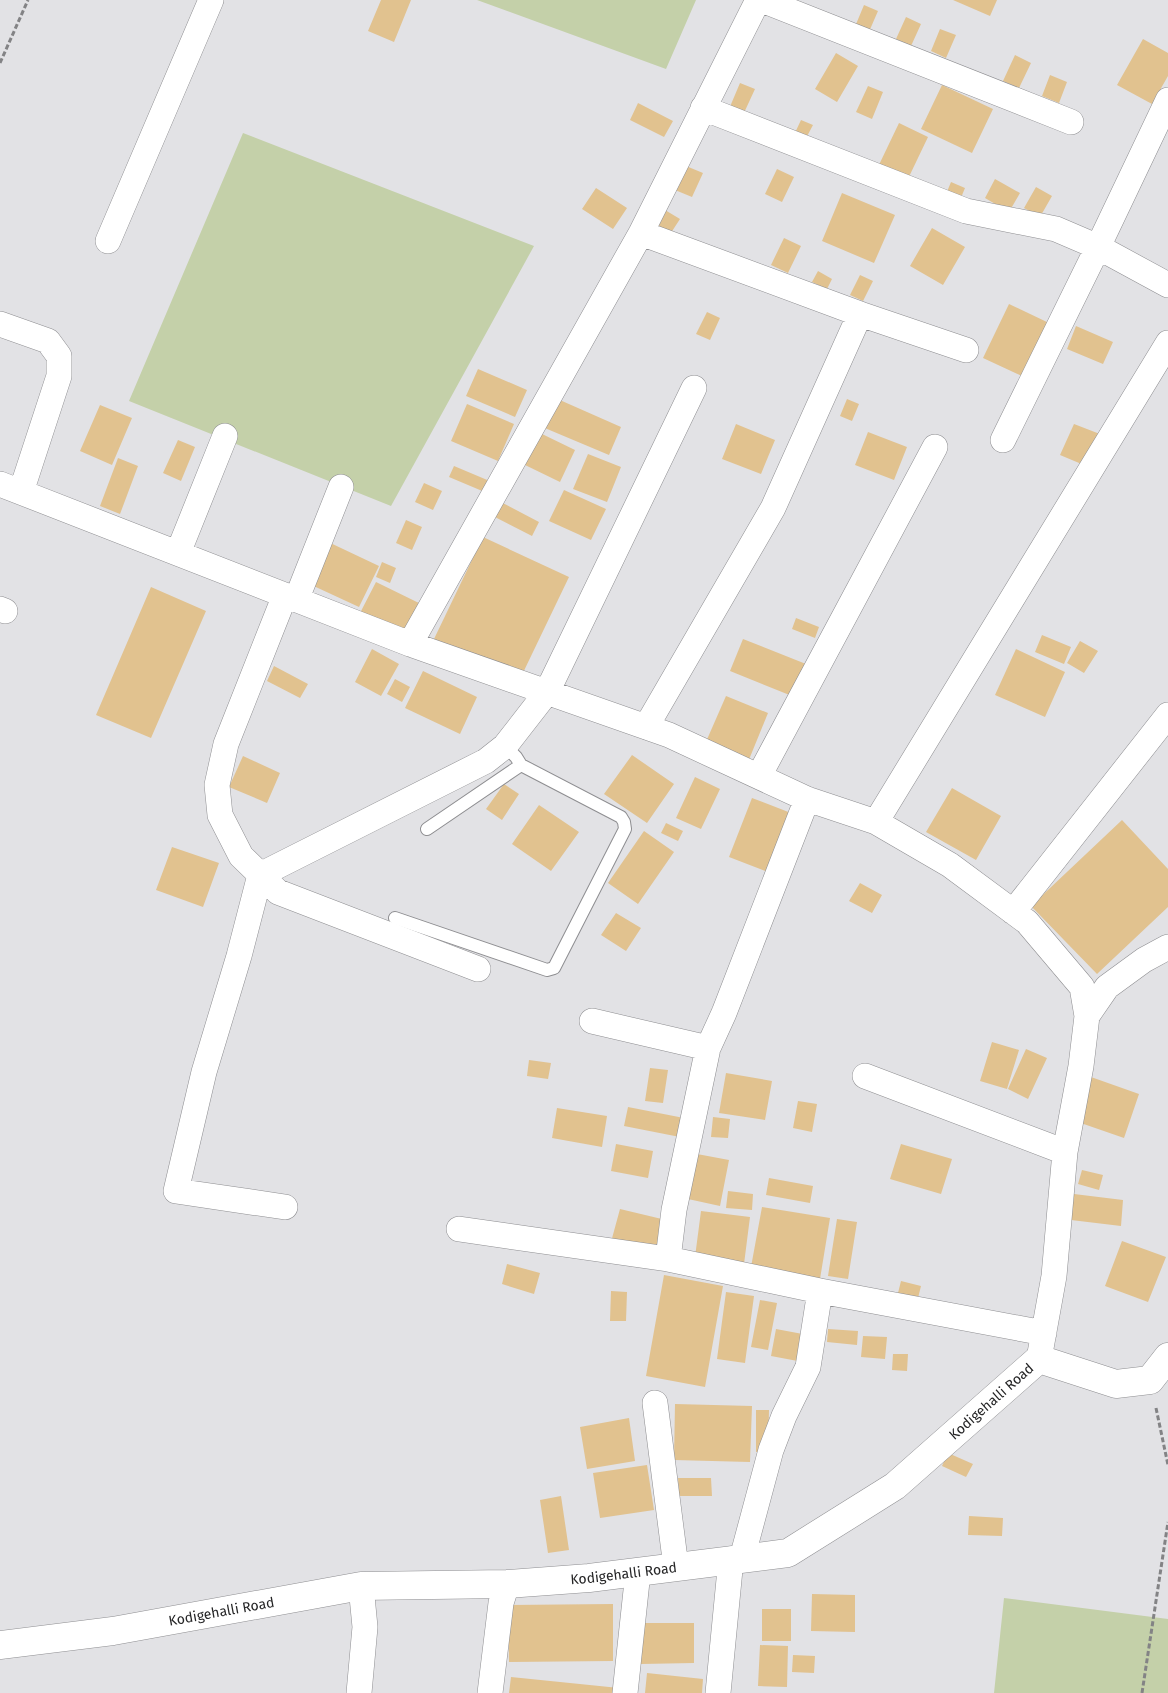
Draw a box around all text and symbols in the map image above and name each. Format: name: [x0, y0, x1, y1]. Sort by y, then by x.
street label: Kodigehalli Road: [946, 1360, 1037, 1444]
street label: Kodigehalli Road: [570, 1559, 678, 1588]
street label: Kodigehalli Road: [167, 1594, 276, 1630]

